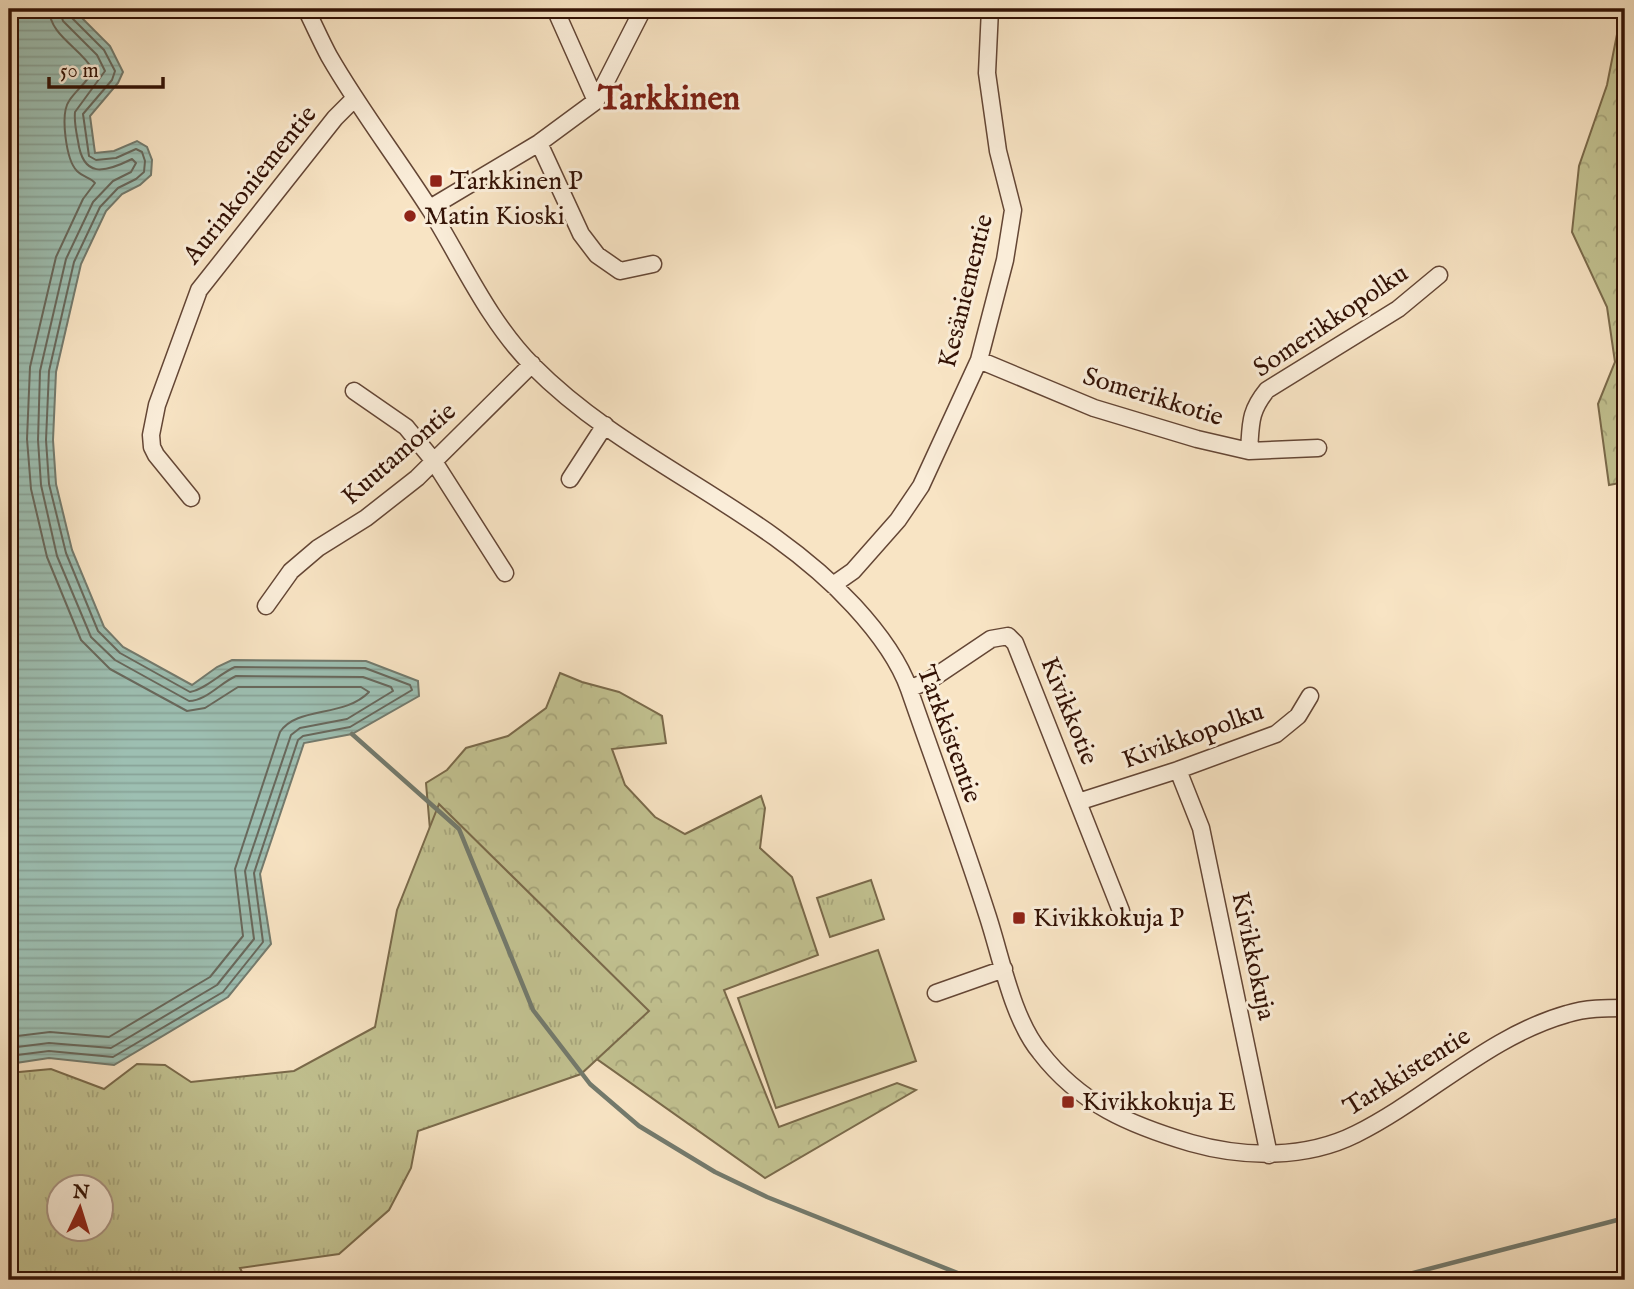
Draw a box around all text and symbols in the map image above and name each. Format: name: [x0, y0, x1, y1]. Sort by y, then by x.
scale bar: [49, 46, 163, 90]
text: 50 m: [60, 58, 99, 85]
district label: Tarkkinen: [597, 79, 741, 121]
street label: Aurinkoniementie: [175, 99, 324, 272]
place label: Tarkkinen P: [450, 165, 583, 198]
marker: Tarkkinen P: [428, 173, 444, 189]
place label: Matin Kioski: [424, 200, 565, 233]
marker: Matin Kioski: [402, 208, 418, 224]
street label: Kesäniementie: [931, 211, 1001, 371]
street label: Somerikkopolku: [1247, 257, 1415, 385]
street label: Somerikkotie: [1079, 360, 1227, 434]
street label: Kuutamontie: [335, 395, 463, 513]
street label: Kivikkotie: [1032, 652, 1106, 770]
street label: Tarkkistentie: [909, 661, 989, 807]
street label: Kivikkopolku: [1118, 695, 1268, 777]
street label: Kivikkokuja: [1223, 889, 1283, 1024]
place label: Kivikkokuja P: [1033, 902, 1184, 935]
marker: Kivikkokuja P: [1011, 910, 1027, 926]
street label: Tarkkistentie: [1337, 1020, 1477, 1124]
place label: Kivikkokuja E: [1082, 1086, 1236, 1119]
marker: Kivikkokuja E: [1060, 1094, 1076, 1110]
north arrow: [46, 1174, 116, 1244]
text: N: [71, 1180, 91, 1206]

